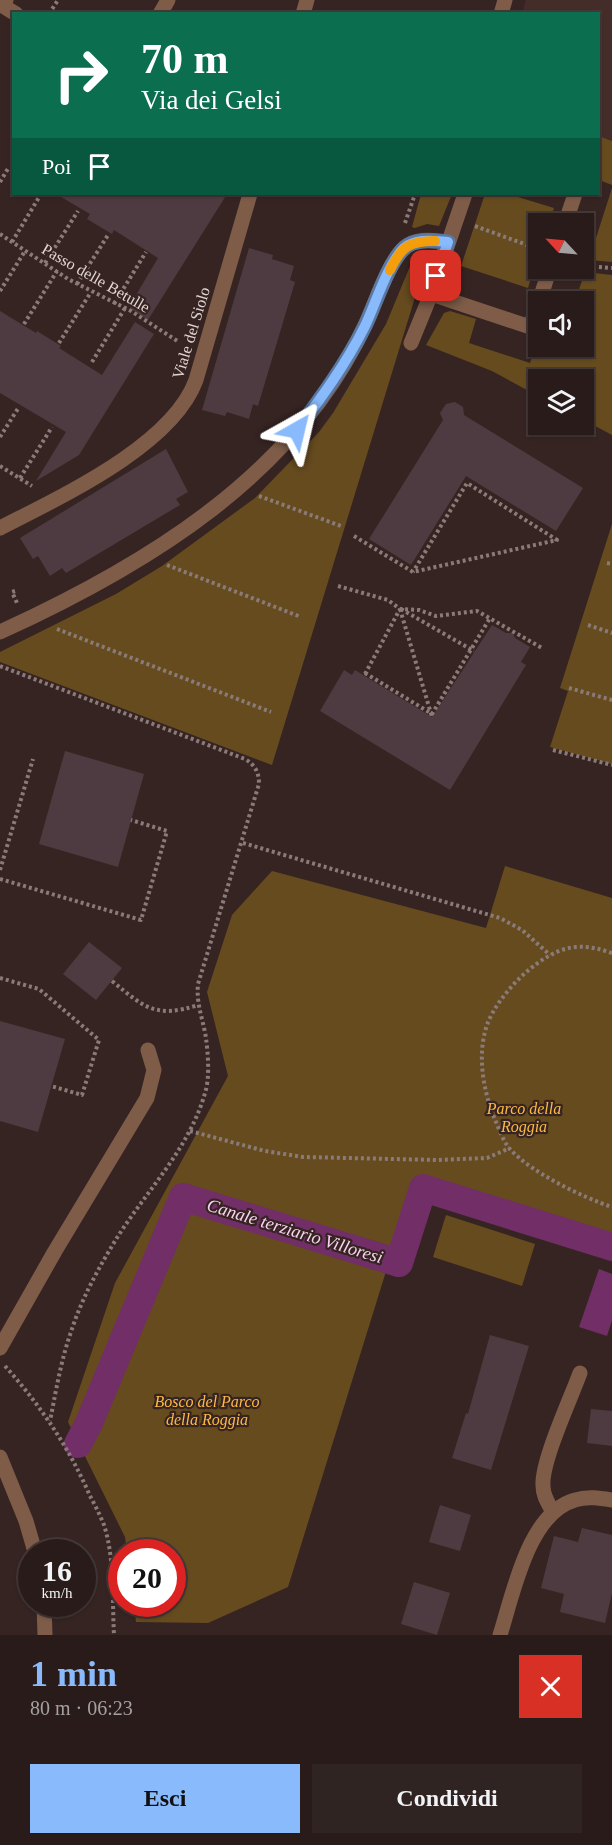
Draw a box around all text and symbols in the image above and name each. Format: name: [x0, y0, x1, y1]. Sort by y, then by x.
icon: right: [42, 36, 120, 114]
text: 70 m: [141, 36, 229, 82]
text: Via dei Gelsi: [141, 85, 282, 115]
icon: arrive: [83, 150, 116, 183]
text: Poi: [42, 154, 71, 179]
north arrow: [528, 213, 594, 279]
map controls: [528, 213, 594, 435]
street label: Passo delle Betulle: [39, 240, 153, 316]
pin: [410, 250, 461, 301]
icon: arrive: [419, 259, 452, 292]
street label: Viale del Siolo: [169, 285, 213, 381]
button: sound: [528, 291, 594, 357]
button: layers: [528, 369, 594, 435]
position arrow: [265, 398, 329, 462]
park label: Parco della Roggia: [486, 1100, 561, 1136]
water label: Canale terziario Villoresi: [205, 1195, 385, 1267]
park label: Bosco del Parco della Roggia: [154, 1393, 260, 1429]
speed limit sign: 20: [108, 1539, 186, 1617]
text: 16: [42, 1554, 72, 1587]
text: km/h: [42, 1585, 72, 1601]
text: 1 min: [30, 1654, 117, 1694]
button: close: [519, 1655, 582, 1718]
text: 80 m · 06:23: [30, 1697, 133, 1719]
button: Esci: [30, 1764, 300, 1833]
button: Condividi: [312, 1764, 582, 1833]

